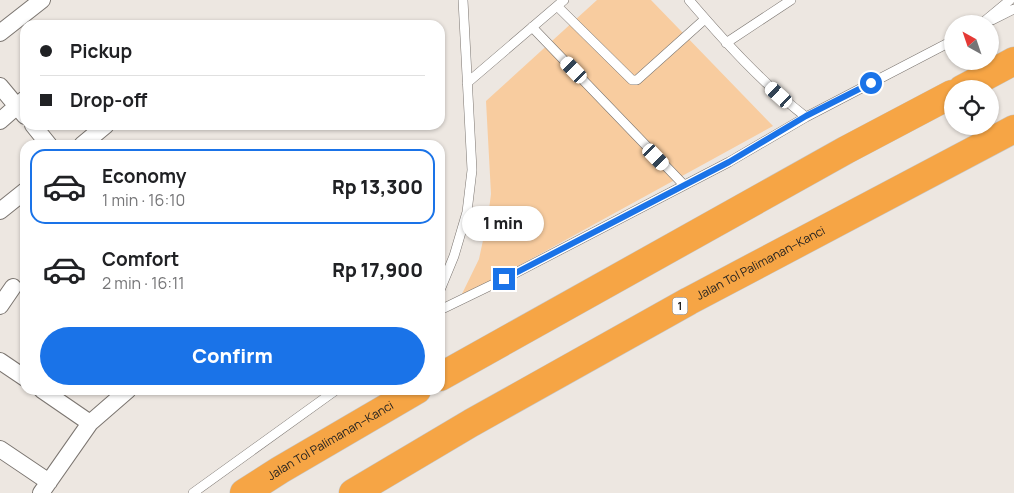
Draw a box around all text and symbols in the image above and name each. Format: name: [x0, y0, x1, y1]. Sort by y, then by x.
north arrow: [944, 15, 999, 70]
map controls: [944, 15, 999, 135]
text: Pickup: [70, 38, 132, 64]
car: [558, 54, 589, 86]
route start: [860, 72, 882, 94]
car: [762, 79, 795, 111]
button: locate: [944, 80, 999, 135]
text: Drop-off: [70, 87, 147, 113]
car: [640, 141, 671, 173]
text: Economy: [102, 163, 186, 189]
icon: car: [42, 164, 87, 209]
text: Rp 13,300: [332, 174, 423, 200]
text: 1 min · 16:10: [102, 189, 185, 211]
callout: 1 min: [463, 206, 545, 242]
text: 1 min: [483, 212, 523, 234]
street label: Jalan Tol Palimanan–Kanci: [693, 222, 828, 304]
text: Comfort: [102, 246, 179, 272]
icon: car: [42, 247, 87, 292]
text: Rp 17,900: [332, 257, 423, 283]
route end: [493, 268, 515, 290]
text: 2 min · 16:11: [102, 272, 185, 294]
road number: 1: [672, 298, 688, 314]
button: Confirm: [40, 327, 425, 385]
street label: Jalan Tol Palimanan–Kanci: [264, 397, 396, 484]

